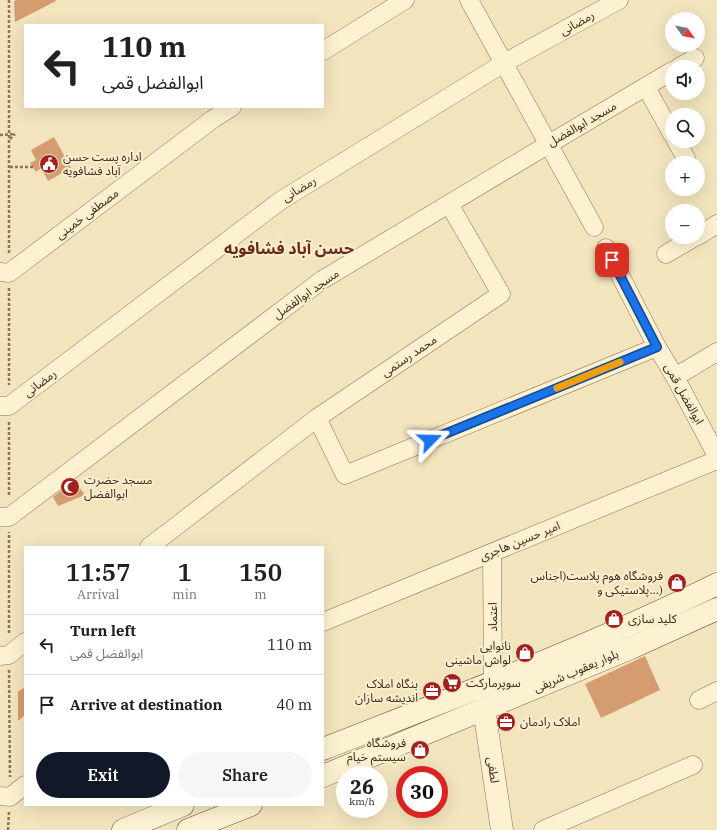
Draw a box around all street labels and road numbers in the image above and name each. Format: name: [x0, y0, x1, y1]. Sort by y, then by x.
street label: رمضانی: [557, 7, 597, 38]
street label: مسجد ابوالفضل: [545, 98, 619, 149]
street label: رمضانی: [279, 172, 318, 205]
street label: مصطفی خمینی: [52, 185, 121, 242]
street label: مسجد ابوالفضل: [270, 265, 342, 322]
street label: محمد رستمی: [378, 332, 439, 380]
street label: ابوالفضل قمی: [661, 361, 707, 427]
street label: رمضانی: [20, 365, 59, 400]
street label: امیر حسین هاجری: [477, 517, 563, 564]
street label: اعتماد: [485, 602, 500, 632]
street label: بلوار یعقوب شریفی: [531, 646, 621, 695]
street label: لطفی: [484, 756, 503, 784]

